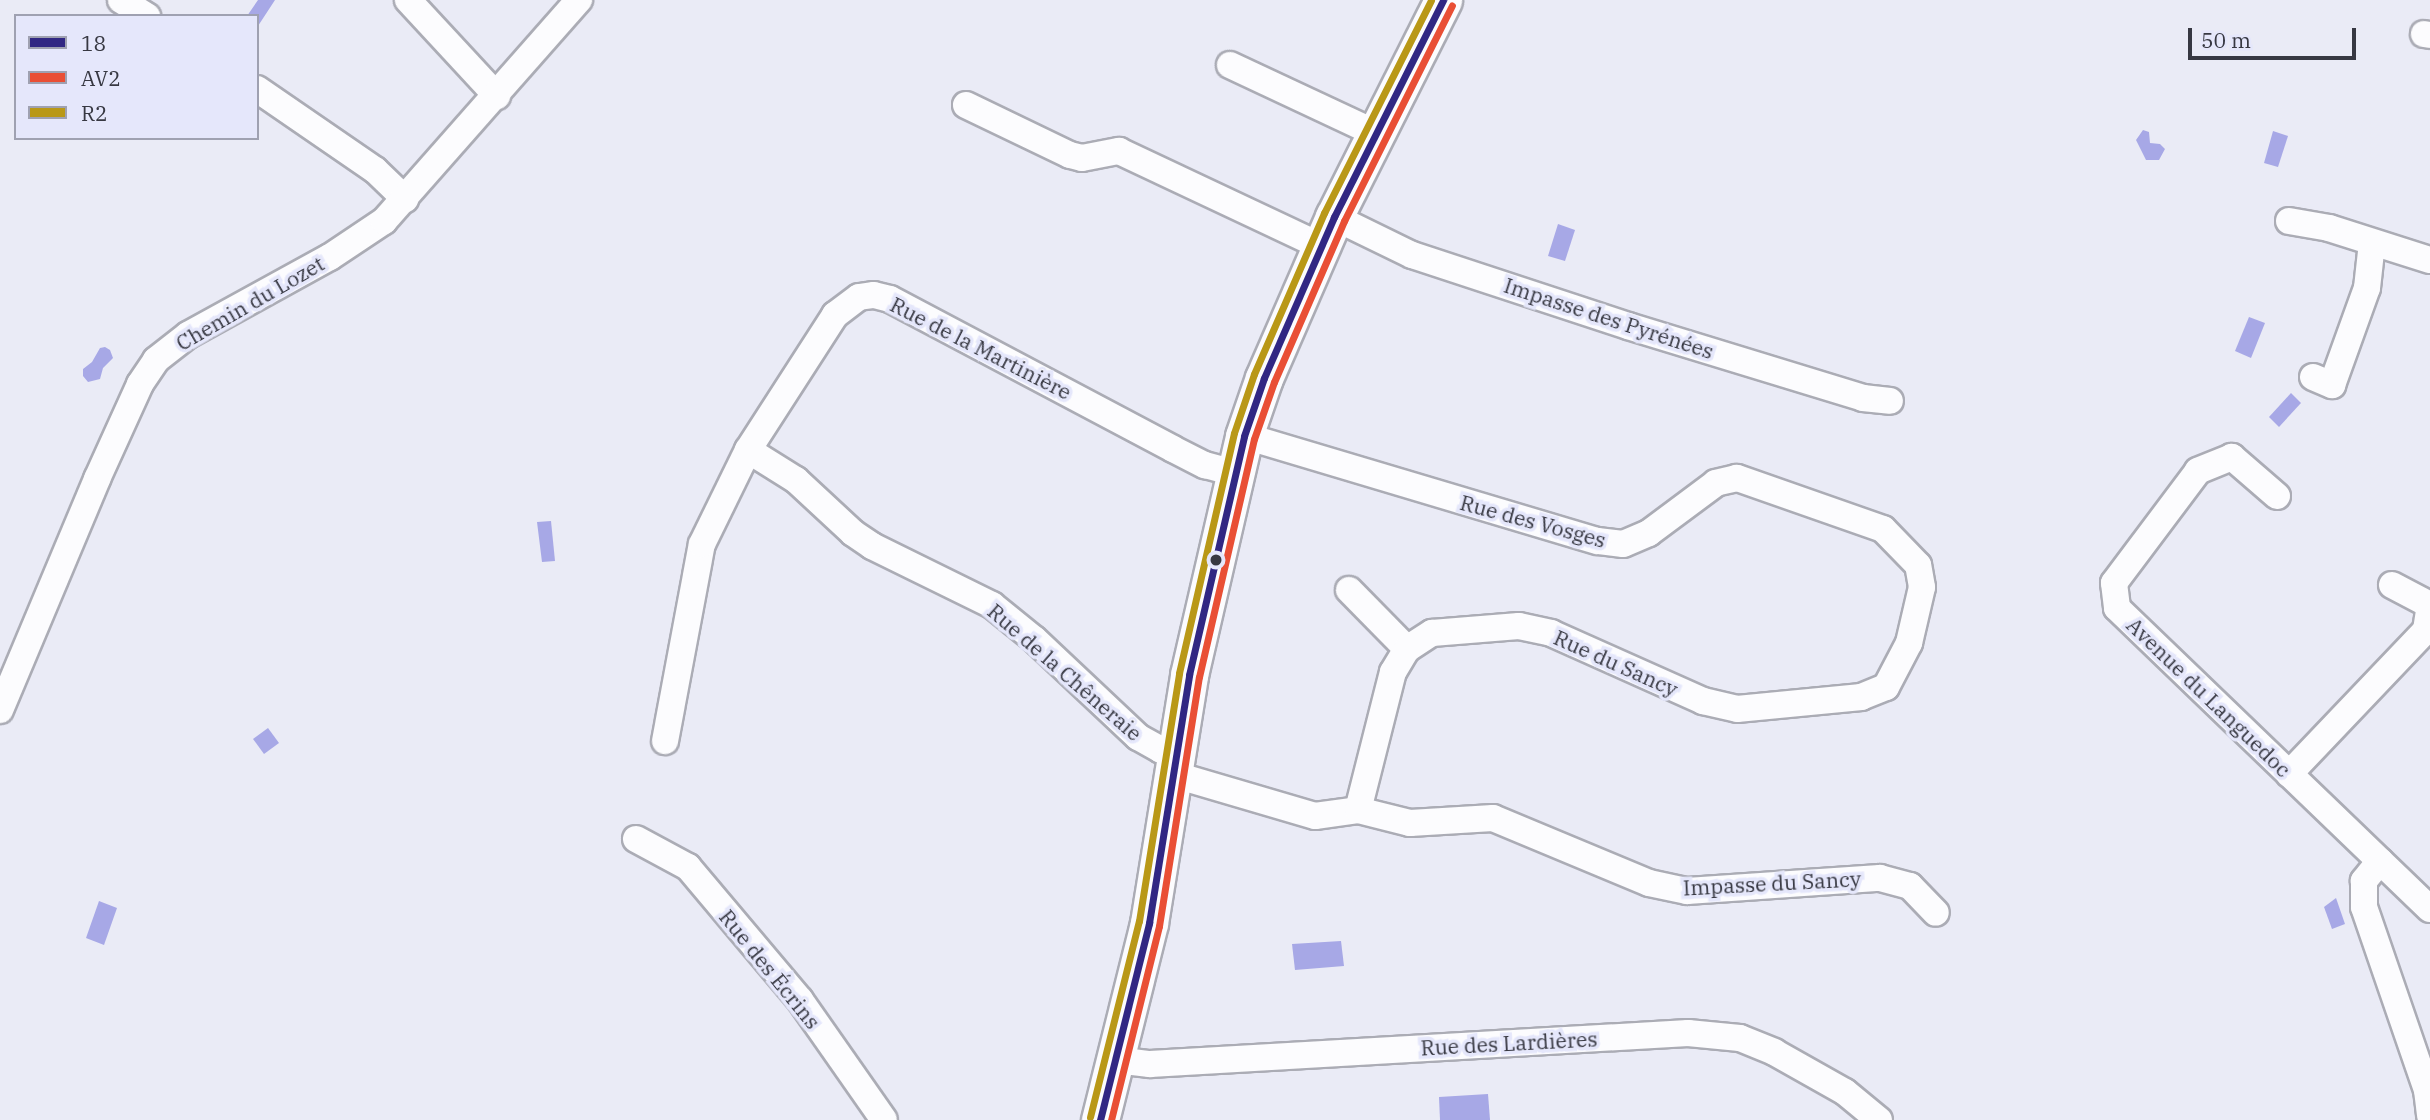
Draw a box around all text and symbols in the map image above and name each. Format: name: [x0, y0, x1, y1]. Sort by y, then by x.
legend: [14, 14, 259, 140]
scale bar: [2192, 14, 2360, 58]
text: 50 m: [2201, 26, 2251, 54]
text: 18: [81, 29, 106, 57]
text: AV2: [81, 64, 121, 92]
text: R2: [81, 99, 108, 127]
street label: Chemin du Lozet: [171, 250, 329, 356]
street label: Impasse des Pyrénées: [1501, 272, 1717, 364]
street label: Rue de la Martinière: [886, 291, 1076, 405]
street label: Rue des Vosges: [1457, 489, 1609, 553]
unlabelled marker: [1209, 553, 1223, 567]
street label: Rue de la Chêneraie: [983, 598, 1147, 746]
street label: Avenue du Languedoc: [2122, 612, 2296, 782]
street label: Rue du Sancy: [1550, 624, 1682, 702]
street label: Impasse du Sancy: [1682, 866, 1862, 900]
street label: Rue des Écrins: [714, 904, 826, 1034]
street label: Rue des Lardières: [1420, 1026, 1598, 1060]

